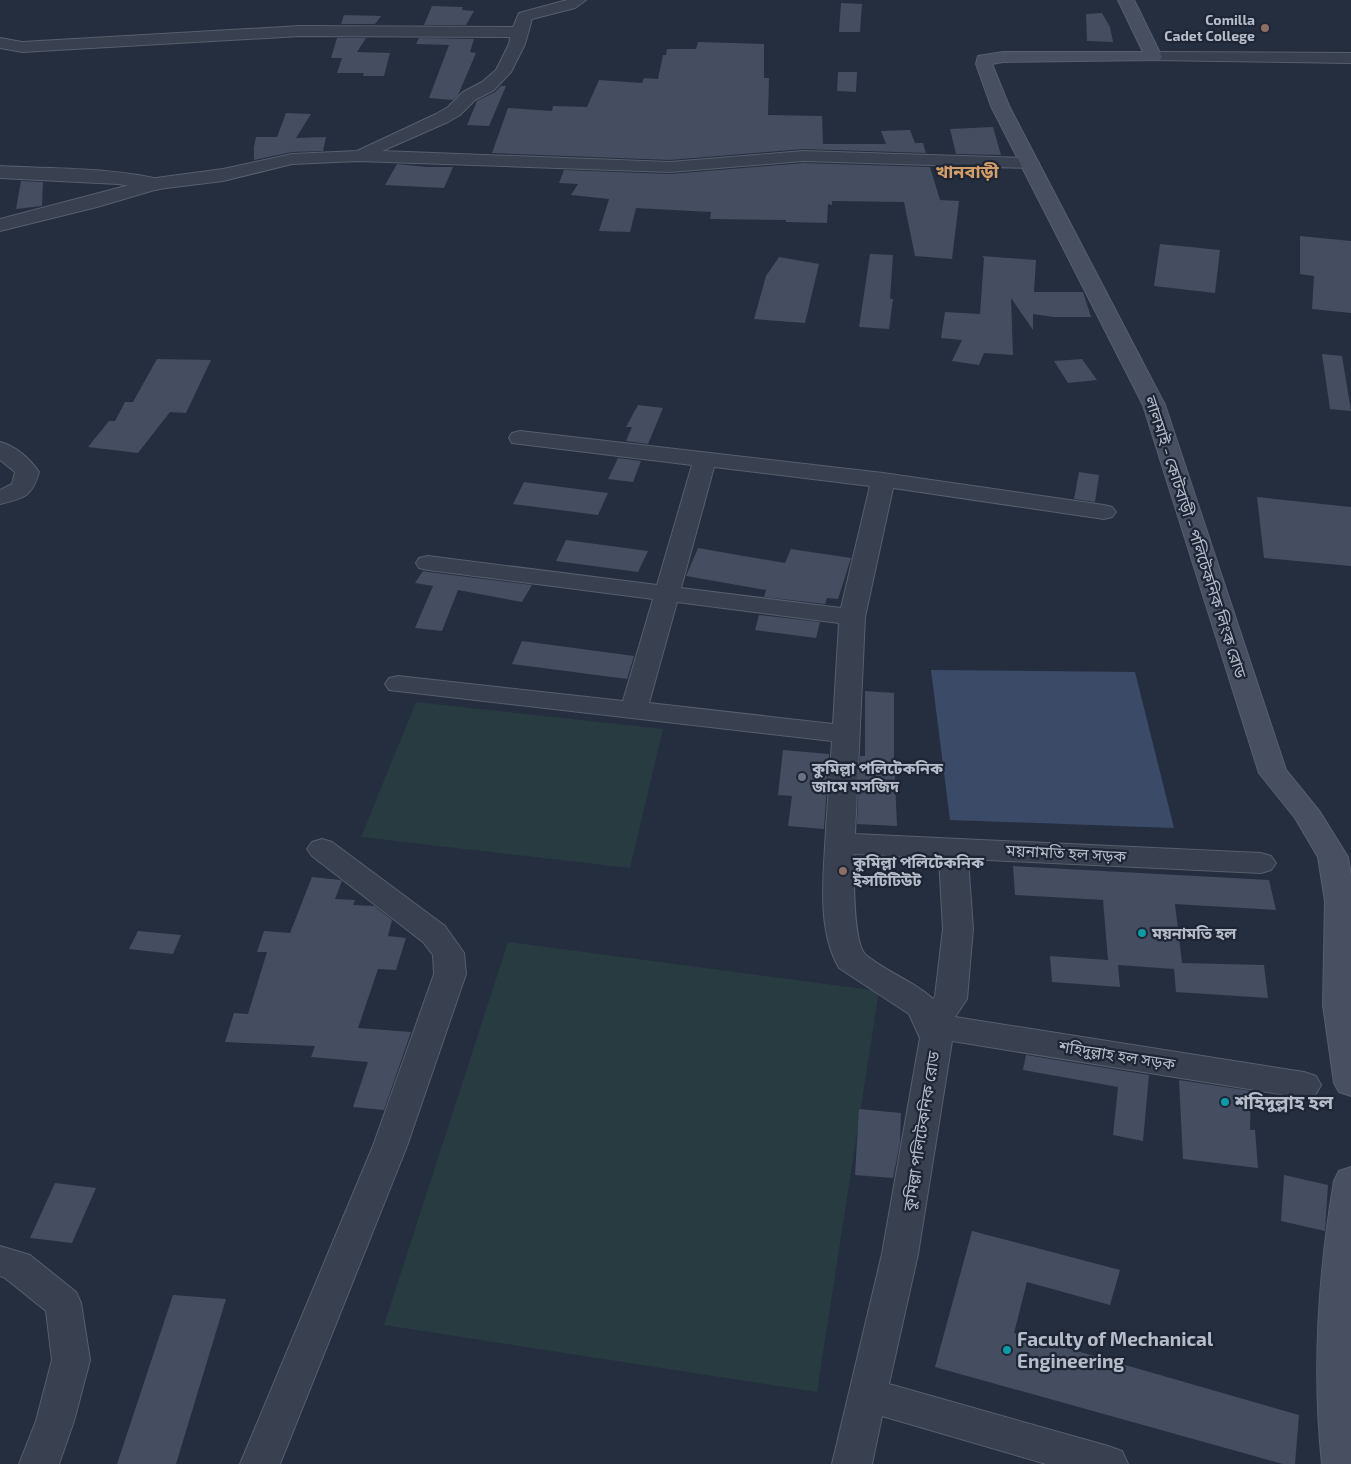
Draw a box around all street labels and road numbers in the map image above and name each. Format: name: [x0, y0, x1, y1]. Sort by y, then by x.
street label: লালমাই - কোটবাড়ী - পলিটেকনিক লিংক রোড: [1141, 392, 1251, 681]
street label: ময়নামতি হল সড়ক: [1004, 840, 1128, 865]
street label: শহিদুল্লাহ হল সড়ক: [1057, 1036, 1178, 1073]
street label: কুমিল্লা পলিটেকনিক রোড: [898, 1049, 944, 1213]

